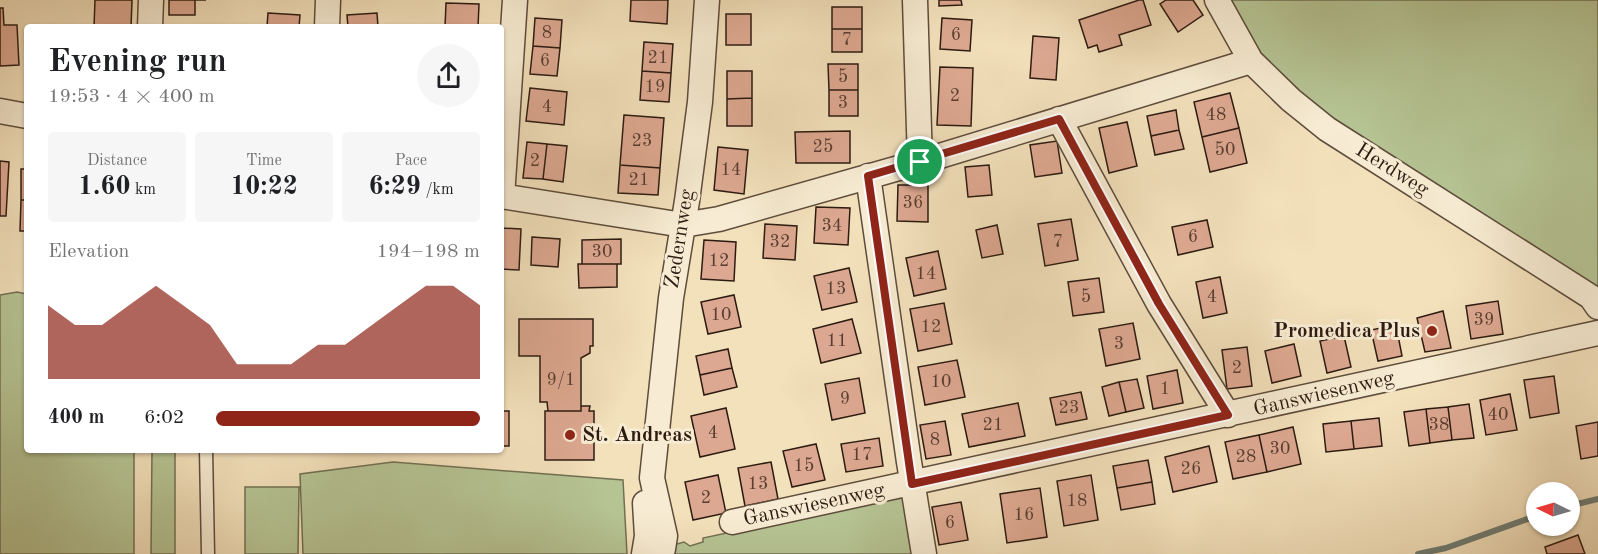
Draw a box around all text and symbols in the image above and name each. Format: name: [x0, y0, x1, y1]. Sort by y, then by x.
house number: 8: [542, 24, 552, 42]
house number: 6: [951, 26, 961, 44]
house number: 7: [842, 31, 852, 49]
button: share: [417, 44, 480, 107]
text: Evening run: [48, 46, 227, 79]
house number: 21: [648, 49, 668, 67]
house number: 6: [540, 52, 550, 70]
house number: 5: [838, 68, 848, 86]
house number: 19: [645, 78, 665, 96]
text: 19:53 · 4 × 400 m: [48, 87, 215, 107]
house number: 2: [950, 87, 960, 105]
house number: 3: [838, 94, 848, 112]
house number: 4: [542, 98, 552, 116]
house number: 48: [1206, 106, 1226, 124]
house number: 23: [632, 132, 652, 150]
pin: [894, 136, 945, 187]
house number: 25: [813, 138, 833, 156]
street label: Herdweg: [1352, 139, 1433, 201]
house number: 50: [1215, 141, 1235, 159]
icon: arrive: [903, 145, 936, 178]
house number: 2: [530, 152, 540, 170]
text: Distance: [87, 153, 147, 169]
text: Time: [246, 153, 282, 169]
text: Pace: [395, 153, 427, 169]
house number: 14: [721, 161, 741, 179]
house number: 21: [629, 171, 649, 189]
text: 1.60: [78, 174, 131, 200]
text: 10:22: [230, 174, 298, 200]
text: 6:29: [368, 174, 421, 200]
text: km: [131, 182, 156, 198]
text: /km: [421, 182, 454, 198]
street label: Zedernweg: [662, 187, 698, 290]
house number: 36: [903, 194, 923, 212]
house number: 34: [822, 217, 842, 235]
house number: 6: [1188, 228, 1198, 246]
house number: 32: [770, 233, 790, 251]
house number: 7: [1053, 233, 1063, 251]
text: Elevation: [48, 242, 129, 262]
text: 194–198 m: [377, 242, 480, 262]
house number: 30: [592, 243, 612, 261]
house number: 12: [709, 252, 729, 270]
house number: 14: [916, 265, 936, 283]
house number: 13: [826, 280, 846, 298]
house number: 5: [1081, 288, 1091, 306]
house number: 4: [1207, 288, 1217, 306]
house number: 10: [711, 306, 731, 324]
house number: 39: [1474, 311, 1494, 329]
house number: 12: [921, 318, 941, 336]
place label: Promedica Plus: [1273, 321, 1420, 342]
marker: Promedica Plus: [1425, 324, 1439, 338]
house number: 11: [827, 332, 847, 350]
house number: 3: [1114, 335, 1124, 353]
house number: 2: [1232, 359, 1242, 377]
street label: Ganswiesenweg: [1251, 367, 1397, 420]
house number: 9/1: [547, 371, 575, 389]
house number: 10: [931, 373, 951, 391]
house number: 1: [1160, 380, 1170, 398]
house number: 9: [840, 390, 850, 408]
house number: 23: [1059, 399, 1079, 417]
house number: 40: [1488, 406, 1508, 424]
text: 400 m: [48, 408, 104, 428]
text: 6:02: [144, 408, 184, 428]
house number: 21: [983, 416, 1003, 434]
house number: 38: [1429, 416, 1449, 434]
house number: 4: [708, 424, 718, 442]
place label: St. Andreas: [582, 425, 692, 446]
marker: St. Andreas: [563, 428, 577, 442]
house number: 8: [930, 431, 940, 449]
house number: 30: [1270, 440, 1290, 458]
house number: 17: [852, 446, 872, 464]
house number: 28: [1236, 448, 1256, 466]
house number: 15: [794, 457, 814, 475]
house number: 26: [1181, 460, 1201, 478]
house number: 13: [748, 475, 768, 493]
street label: Ganswiesenweg: [741, 480, 887, 530]
north arrow: [1526, 482, 1580, 536]
map controls: [1526, 482, 1580, 536]
house number: 2: [701, 489, 711, 507]
house number: 18: [1067, 492, 1087, 510]
house number: 16: [1014, 506, 1034, 524]
house number: 6: [945, 514, 955, 532]

